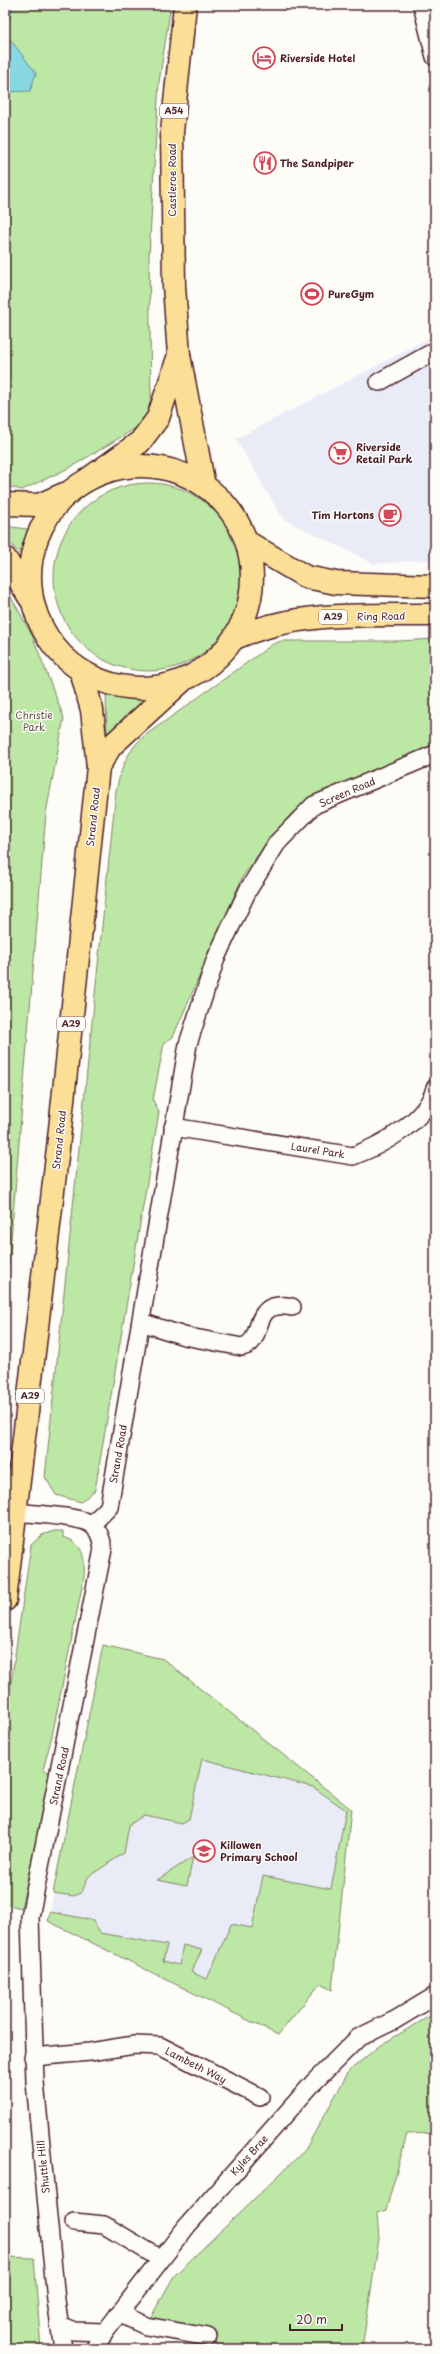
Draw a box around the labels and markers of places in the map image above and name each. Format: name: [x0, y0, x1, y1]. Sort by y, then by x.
hotel icon: Riverside Hotel: [251, 45, 277, 71]
place label: Riverside Hotel: [280, 50, 355, 65]
restaurant icon: The Sandpiper: [252, 150, 278, 176]
place label: The Sandpiper: [280, 155, 354, 170]
sports icon: PureGym: [299, 281, 325, 307]
place label: PureGym: [328, 286, 374, 301]
place label: Riverside Retail Park: [356, 439, 413, 466]
supermarket icon: Riverside Retail Park: [327, 440, 353, 466]
cafe icon: Tim Hortons: [377, 502, 403, 528]
place label: Tim Hortons: [312, 507, 374, 522]
place label: Killowen Primary School: [220, 1837, 298, 1864]
school or university icon: Killowen Primary School: [191, 1838, 217, 1864]

